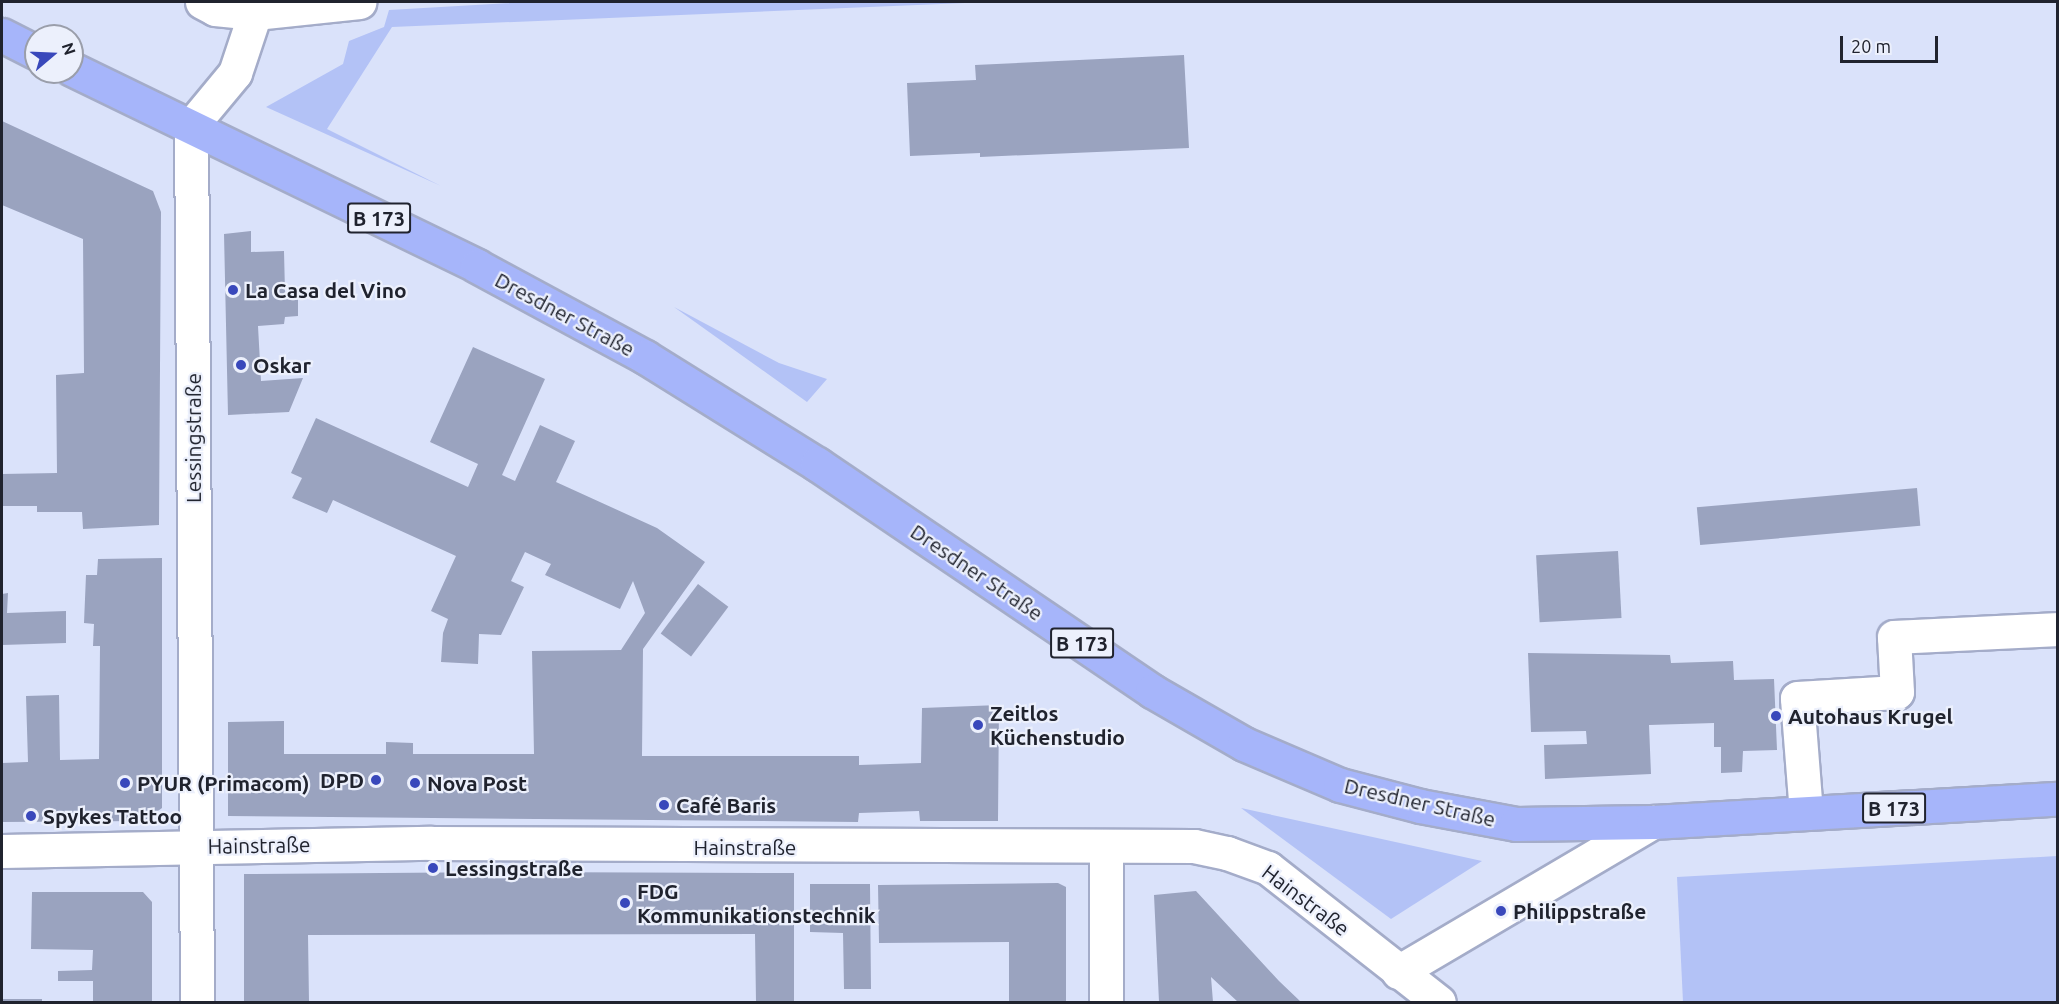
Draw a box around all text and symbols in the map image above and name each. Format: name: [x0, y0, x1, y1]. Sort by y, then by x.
north arrow: [24, 24, 84, 84]
scale bar: [1843, 24, 1940, 62]
text: 20 m: [1851, 36, 1891, 56]
text: N: [59, 40, 80, 57]
road number: B 173: [346, 201, 412, 235]
street label: Dresdner Straße: [491, 267, 639, 361]
place label: La Casa del Vino: [245, 277, 407, 303]
marker: La Casa del Vino: [226, 283, 240, 297]
place label: Oskar: [253, 352, 311, 378]
marker: Oskar: [234, 358, 248, 372]
street label: Lessingstraße: [180, 373, 206, 503]
street label: Dresdner Straße: [906, 518, 1048, 626]
road number: B 173: [1049, 626, 1115, 660]
place label: Zeitlos Küchenstudio: [990, 700, 1125, 750]
place label: Autohaus Krugel: [1788, 703, 1953, 729]
marker: Autohaus Krugel: [1769, 709, 1783, 723]
marker: Zeitlos Küchenstudio: [971, 718, 985, 732]
place label: DPD: [320, 767, 364, 793]
place label: PYUR (Primacom): [137, 770, 309, 796]
place label: Nova Post: [427, 770, 527, 796]
street label: Dresdner Straße: [1342, 772, 1498, 832]
marker: DPD: [369, 773, 383, 787]
marker: PYUR (Primacom): [118, 776, 132, 790]
marker: Nova Post: [408, 776, 422, 790]
road number: B 173: [1861, 791, 1927, 825]
place label: Café Baris: [676, 792, 776, 818]
marker: Café Baris: [657, 798, 671, 812]
place label: Spykes Tattoo: [43, 803, 182, 829]
marker: Spykes Tattoo: [24, 809, 38, 823]
street label: Hainstraße: [207, 832, 311, 858]
street label: Hainstraße: [694, 834, 796, 860]
place label: Lessingstraße: [445, 855, 583, 881]
street label: Hainstraße: [1257, 859, 1355, 941]
marker: Lessingstraße: [426, 861, 440, 875]
place label: FDG Kommunikationstechnik: [637, 878, 876, 928]
marker: FDG Kommunikationstechnik: [618, 896, 632, 910]
place label: Philippstraße: [1513, 898, 1646, 924]
marker: Philippstraße: [1494, 904, 1508, 918]

